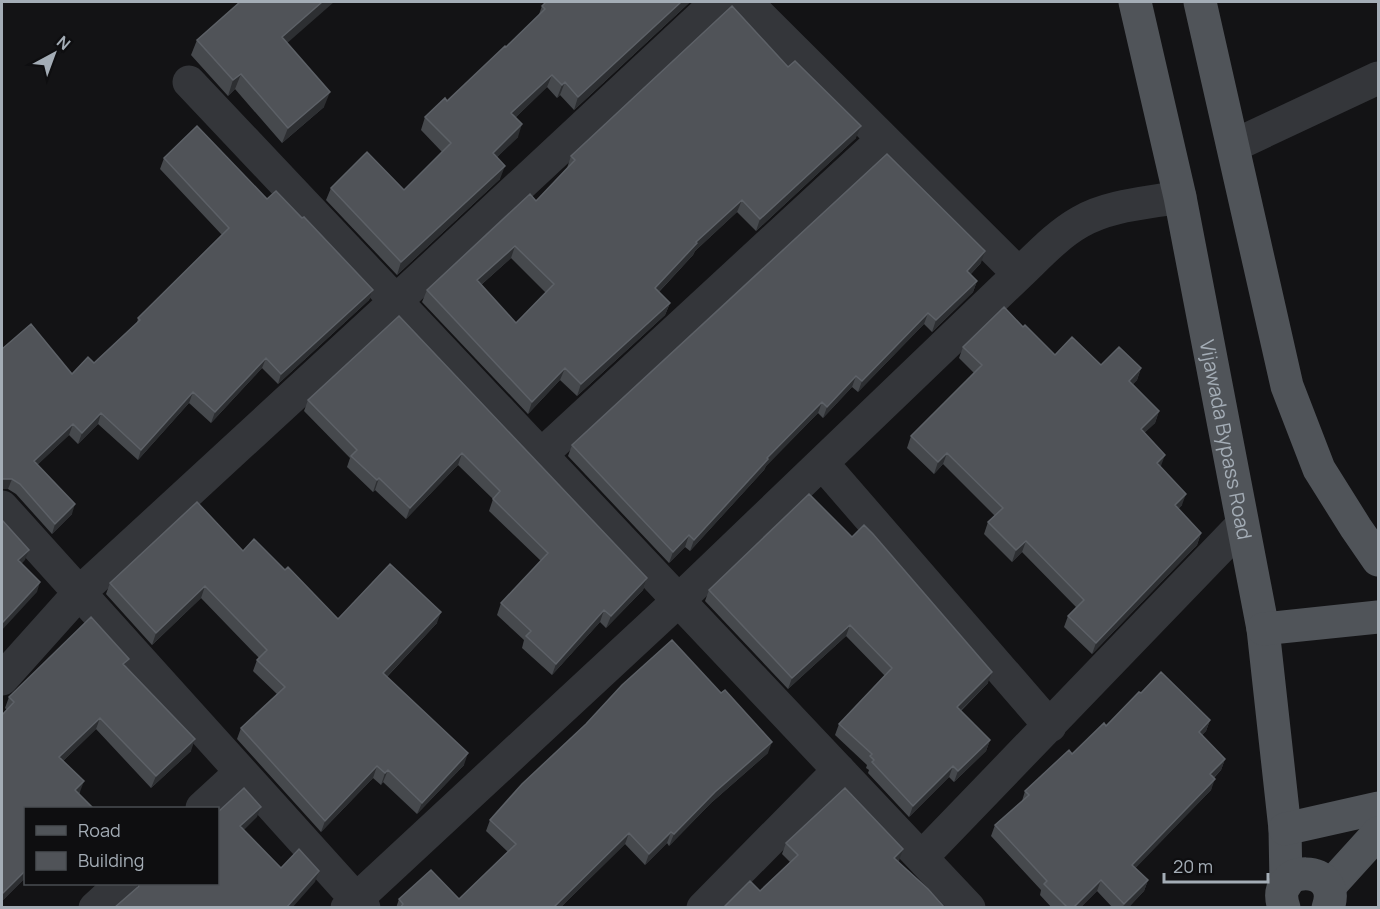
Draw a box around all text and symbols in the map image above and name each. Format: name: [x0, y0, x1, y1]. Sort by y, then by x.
north arrow: [24, 24, 84, 84]
text: N: [52, 31, 75, 55]
street label: Vijawada Bypass Road: [1194, 337, 1259, 542]
legend: [24, 807, 219, 885]
text: Road: [78, 818, 121, 842]
scale bar: [1164, 846, 1268, 884]
text: Building: [78, 848, 144, 872]
text: 20 m: [1173, 854, 1213, 878]

